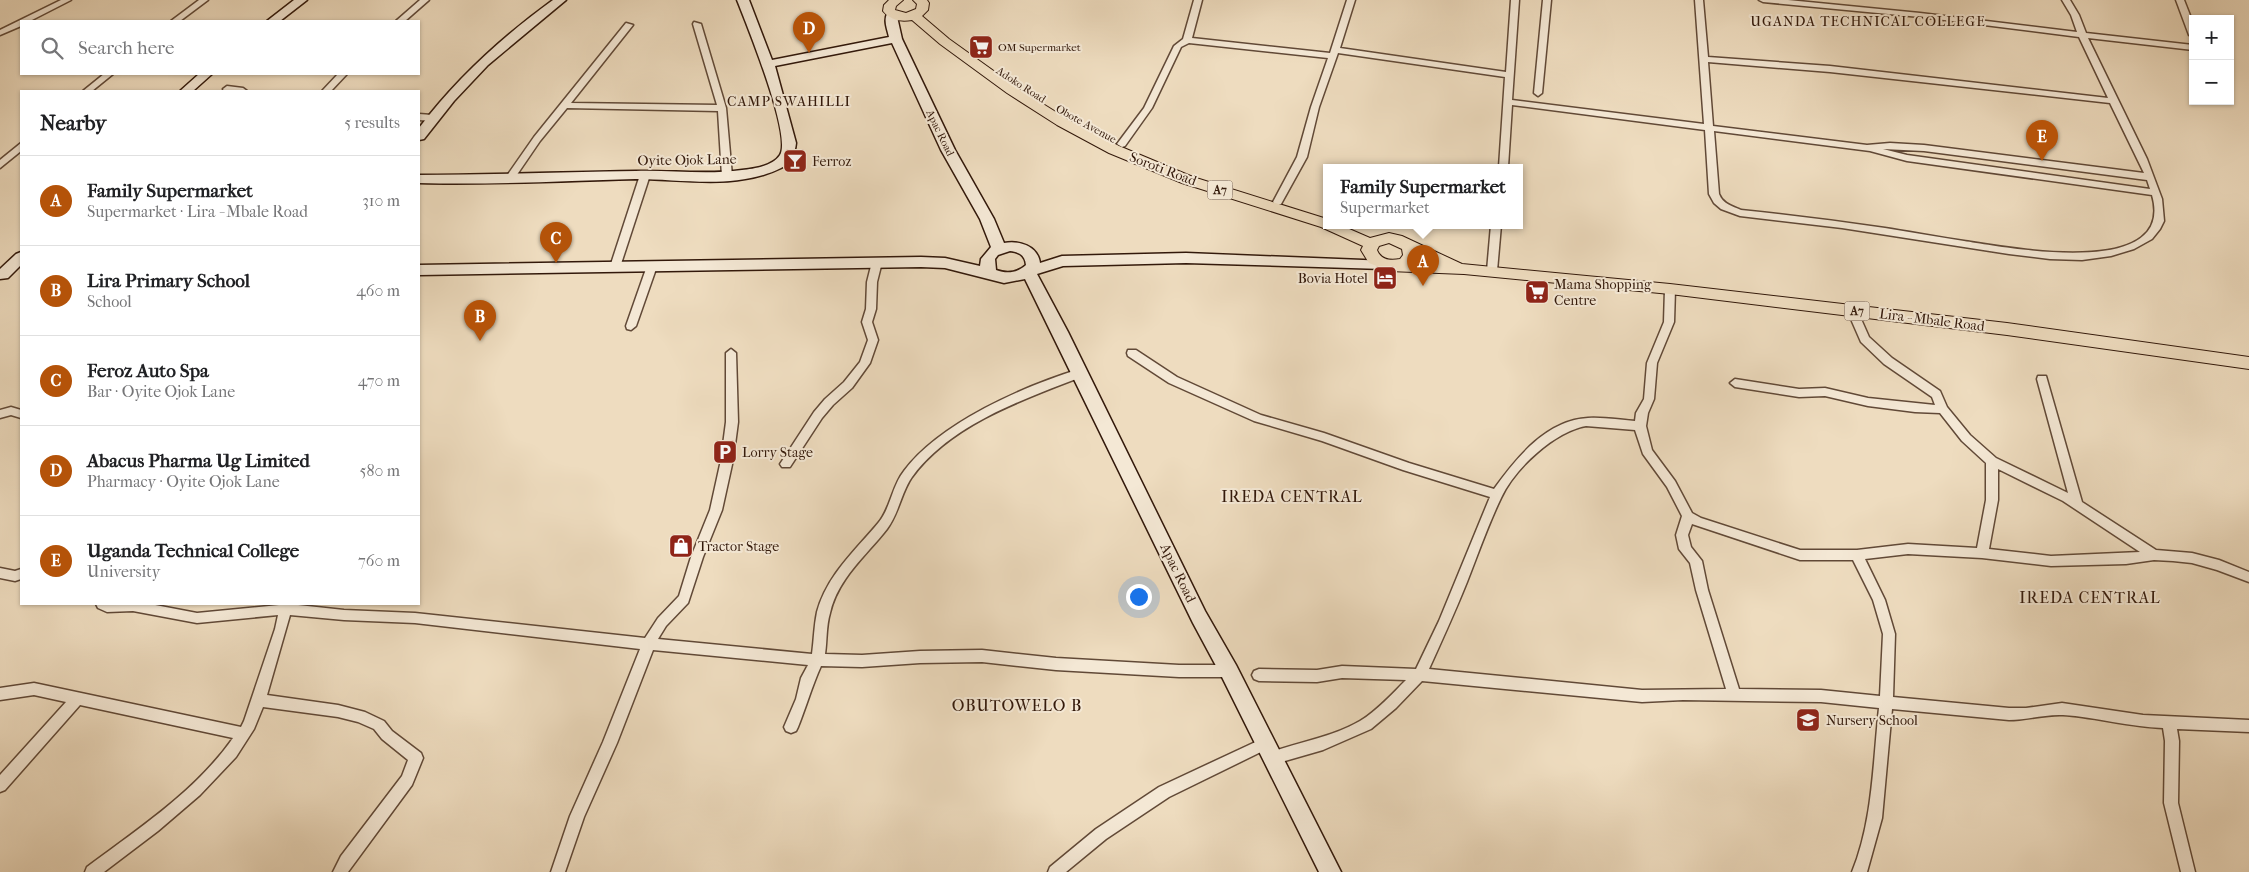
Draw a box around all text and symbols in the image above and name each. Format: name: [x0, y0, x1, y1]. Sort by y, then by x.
pin: D: [793, 12, 825, 53]
district label: UGANDA TECHNICAL COLLEGE: [1750, 13, 1986, 30]
map controls: [2189, 15, 2234, 105]
button: +: [2189, 15, 2234, 60]
search box: [20, 20, 420, 75]
icon: search: [38, 34, 66, 62]
supermarket icon: OM Supermarket: [968, 34, 994, 60]
text: Search here: [78, 37, 174, 59]
place label: OM Supermarket: [998, 41, 1081, 54]
button: −: [2189, 60, 2234, 105]
street label: Adoko Road: [993, 64, 1049, 106]
district label: CAMP SWAHILLI: [727, 93, 851, 110]
street label: Obote Avenue: [1053, 102, 1119, 146]
street label: Apac Road: [923, 107, 957, 159]
text: Nearby: [40, 111, 106, 135]
text: 5 results: [344, 113, 400, 132]
pin: E: [2026, 120, 2058, 161]
bar icon: Ferroz: [782, 148, 808, 174]
street label: Soroti Road: [1127, 148, 1199, 190]
street label: Oyite Ojok Lane: [637, 151, 737, 169]
place label: Ferroz: [812, 153, 851, 170]
popup: [1323, 164, 1523, 229]
text: Family Supermarket: [1340, 176, 1506, 198]
text: Family Supermarket: [87, 180, 253, 202]
road number: A7: [1208, 180, 1232, 200]
text: A: [51, 191, 61, 210]
text: 310 m: [362, 191, 400, 210]
text: Supermarket: [1340, 198, 1430, 217]
text: Supermarket · Lira - Mbale Road: [87, 202, 308, 221]
pin: C: [540, 222, 572, 263]
pin: A: [1407, 245, 1439, 286]
hotel icon: Bovia Hotel: [1372, 265, 1398, 291]
text: Lira Primary School: [87, 270, 250, 292]
place label: Bovia Hotel: [1298, 270, 1368, 287]
place label: Mama Shopping Centre: [1554, 276, 1652, 309]
supermarket icon: Mama Shopping Centre: [1524, 279, 1550, 305]
text: B: [51, 281, 61, 300]
text: 460 m: [356, 281, 400, 300]
text: School: [87, 292, 132, 311]
pin: B: [464, 300, 496, 341]
road number: A7: [1844, 302, 1870, 321]
street label: Lira - Mbale Road: [1878, 305, 1986, 335]
text: Feroz Auto Spa: [87, 360, 209, 382]
text: C: [51, 371, 61, 390]
text: 470 m: [358, 371, 400, 390]
text: Bar · Oyite Ojok Lane: [87, 382, 235, 401]
parking icon: Lorry Stage: [712, 439, 738, 465]
place label: Lorry Stage: [742, 444, 813, 461]
text: Abacus Pharma Ug Limited: [87, 450, 310, 472]
text: D: [50, 461, 62, 480]
text: 580 m: [359, 461, 400, 480]
text: Pharmacy · Oyite Ojok Lane: [87, 472, 280, 491]
district label: IREDA CENTRAL: [1221, 487, 1363, 506]
shop icon: Tractor Stage: [668, 533, 694, 559]
place label: Tractor Stage: [698, 538, 779, 555]
text: Uganda Technical College: [87, 540, 299, 562]
street label: Apac Road: [1156, 540, 1200, 606]
text: E: [51, 551, 61, 570]
text: 760 m: [358, 551, 400, 570]
text: University: [87, 562, 160, 581]
your location: [1126, 584, 1152, 610]
district label: IREDA CENTRAL: [2019, 588, 2161, 607]
district label: OBUTOWELO B: [952, 696, 1082, 715]
school or university icon: Nursery School: [1795, 707, 1821, 733]
place label: Nursery School: [1826, 712, 1918, 729]

